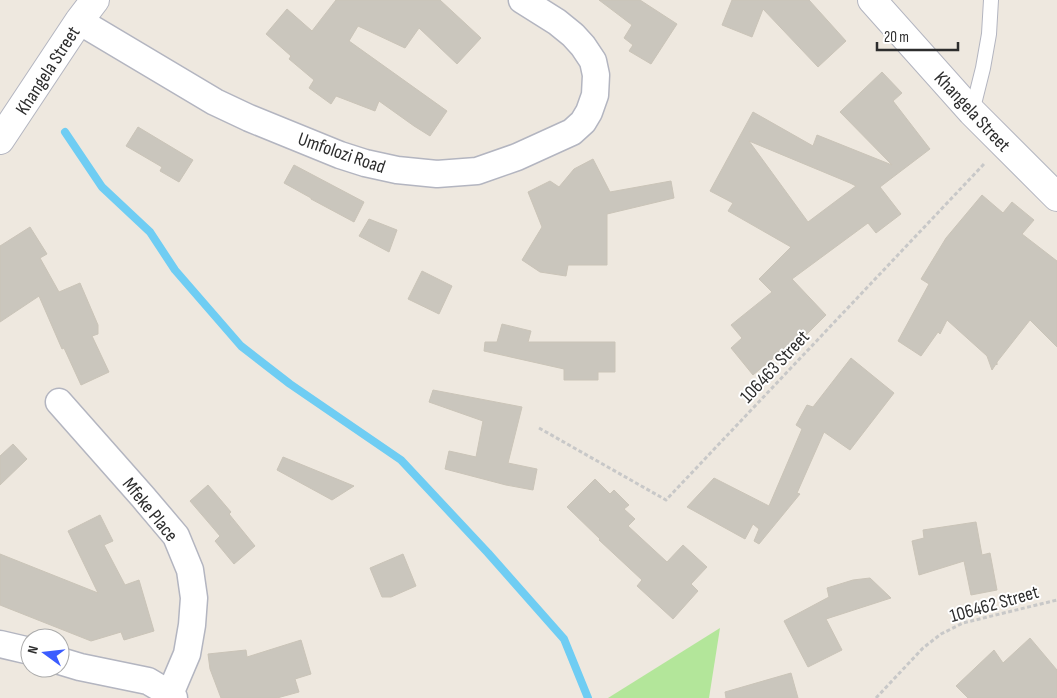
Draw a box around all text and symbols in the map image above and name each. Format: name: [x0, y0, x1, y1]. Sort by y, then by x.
scale bar: [877, 20, 958, 52]
street label: Khangela Street: [11, 22, 86, 120]
text: 20 m: [884, 28, 909, 47]
street label: Khangela Street: [929, 67, 1015, 157]
street label: Umfolozi Road: [295, 128, 388, 179]
street label: 106463 Street: [736, 326, 815, 408]
street label: Mfeke Place: [117, 473, 183, 547]
street label: 106462 Street: [947, 581, 1042, 628]
north arrow: [20, 628, 70, 678]
text: N: [24, 644, 42, 656]

